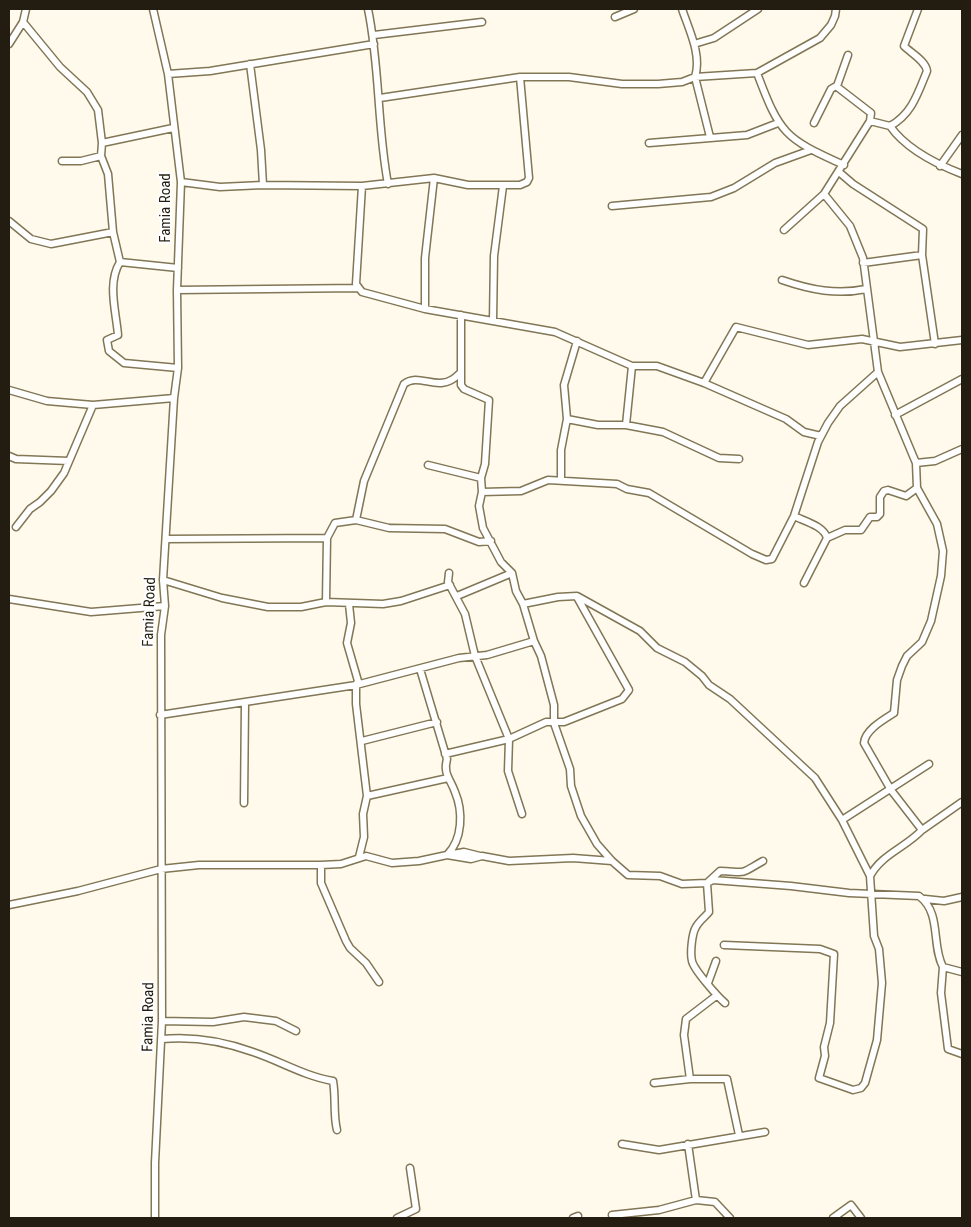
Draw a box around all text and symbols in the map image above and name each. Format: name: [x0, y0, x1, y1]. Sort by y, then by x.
street label: Famia Road: [157, 173, 175, 243]
street label: Famia Road: [140, 577, 160, 647]
street label: Famia Road: [139, 982, 159, 1052]

